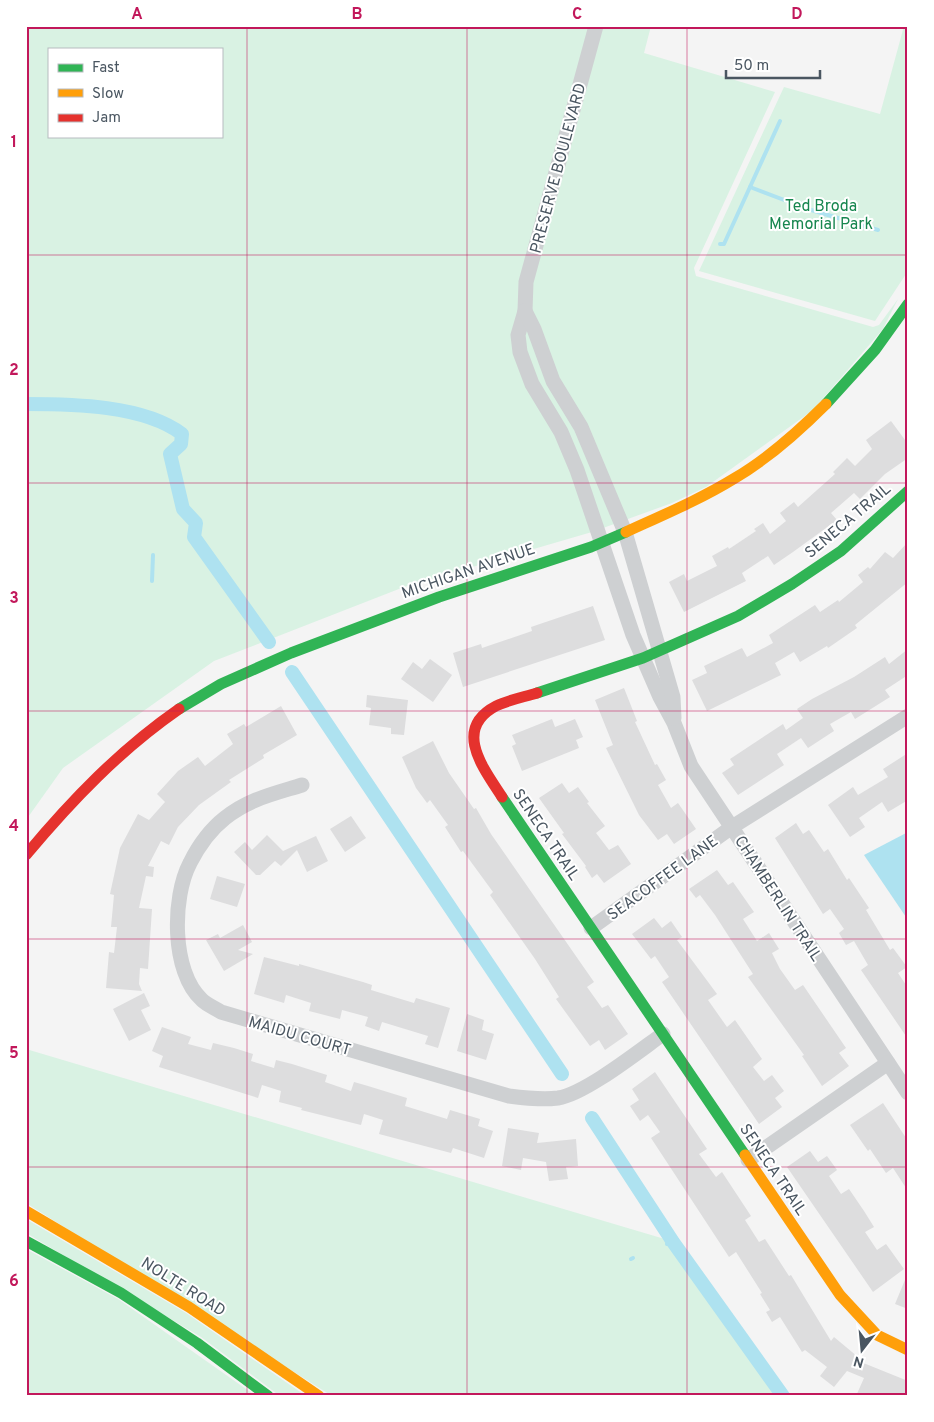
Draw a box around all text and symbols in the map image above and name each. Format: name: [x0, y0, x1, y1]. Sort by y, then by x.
text: A: [131, 5, 143, 25]
text: B: [351, 5, 363, 25]
text: C: [572, 5, 582, 25]
text: D: [791, 5, 803, 25]
legend: [48, 48, 222, 138]
scale bar: [726, 48, 820, 80]
text: 50 m: [734, 57, 769, 76]
text: Fast: [92, 59, 120, 78]
street label: PRESERVE BOULEVARD: [527, 81, 591, 256]
text: Slow: [92, 85, 124, 104]
text: Jam: [92, 109, 121, 128]
text: 1: [11, 133, 17, 153]
park label: Ted Broda Memorial Park: [769, 197, 873, 235]
text: 2: [9, 361, 19, 381]
street label: SENECA TRAIL: [801, 480, 895, 563]
street label: MICHIGAN AVENUE: [399, 540, 538, 604]
text: 3: [9, 589, 19, 609]
street label: SENECA TRAIL: [507, 785, 583, 885]
text: 4: [9, 817, 19, 837]
street label: SEACOFFEE LANE: [604, 832, 723, 926]
street label: CHAMBERLIN TRAIL: [729, 832, 826, 966]
street label: MAIDU COURT: [246, 1013, 353, 1061]
text: 5: [9, 1044, 19, 1064]
street label: SENECA TRAIL: [734, 1120, 810, 1220]
street label: NOLTE ROAD: [137, 1254, 229, 1322]
text: 6: [9, 1272, 19, 1292]
north arrow: [836, 1324, 886, 1374]
text: N: [852, 1351, 866, 1371]

